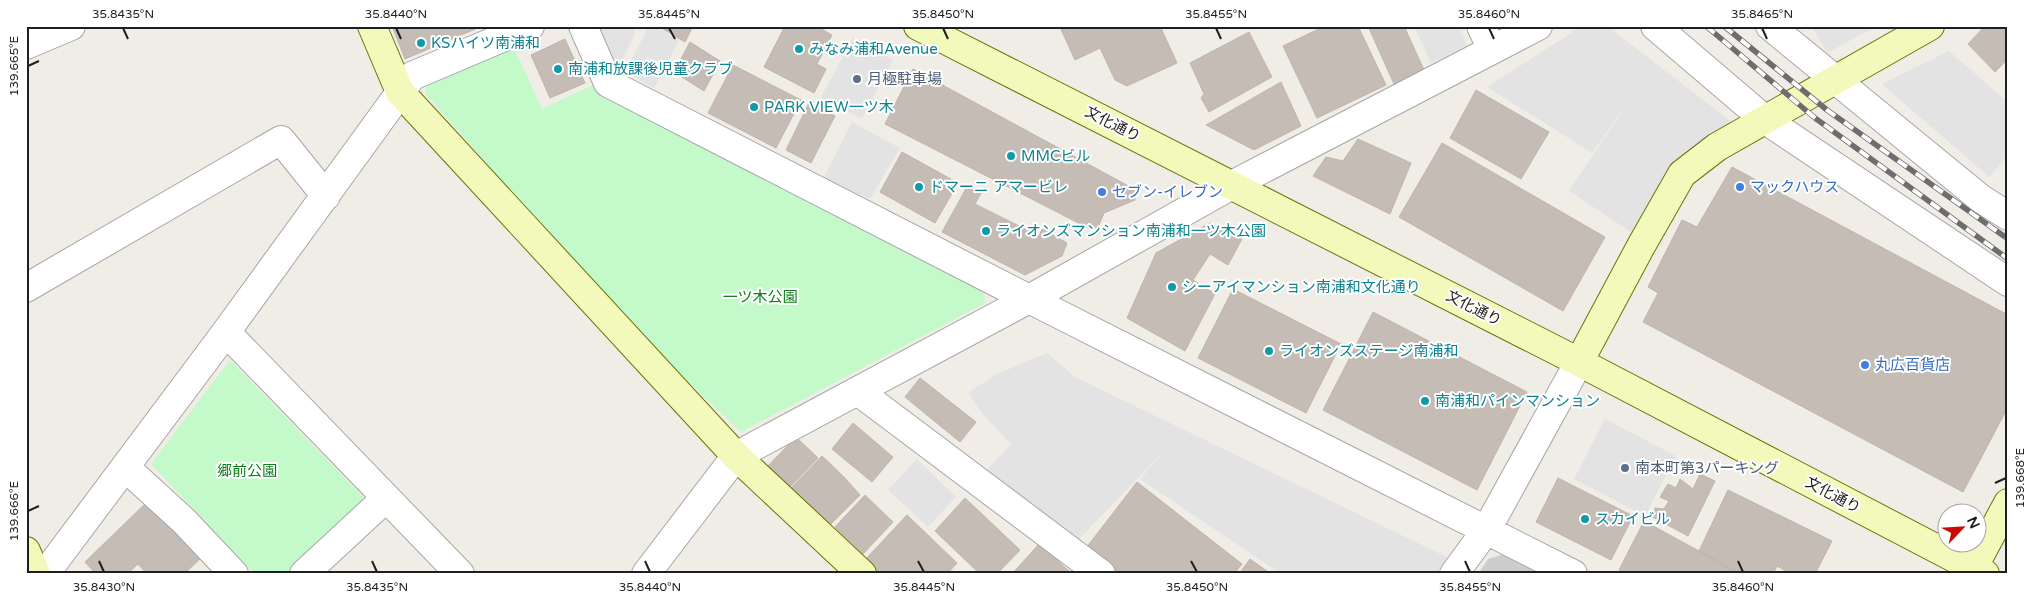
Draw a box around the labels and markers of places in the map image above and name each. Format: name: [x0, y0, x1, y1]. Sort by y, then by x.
place label: KSハイツ南浦和: [431, 34, 540, 52]
marker: KSハイツ南浦和: [415, 37, 427, 49]
place label: みなみ浦和Avenue: [809, 40, 938, 58]
marker: みなみ浦和Avenue: [793, 43, 805, 55]
place label: 南浦和放課後児童クラブ: [568, 60, 733, 78]
marker: 南浦和放課後児童クラブ: [552, 63, 564, 75]
place label: 月極駐車場: [867, 70, 942, 88]
marker: 月極駐車場: [851, 73, 863, 85]
place label: PARK VIEW一ツ木: [764, 98, 894, 116]
marker: PARK VIEW一ツ木: [748, 101, 760, 113]
place label: MMCビル: [1021, 147, 1090, 165]
marker: MMCビル: [1005, 150, 1017, 162]
place label: ドマーニ アマービレ: [929, 178, 1068, 196]
place label: マックハウス: [1750, 178, 1839, 196]
marker: ドマーニ アマービレ: [913, 181, 925, 193]
marker: マックハウス: [1734, 181, 1746, 193]
place label: セブン-イレブン: [1112, 183, 1223, 201]
marker: セブン-イレブン: [1096, 186, 1108, 198]
place label: ライオンズマンション南浦和一ツ木公園: [996, 222, 1266, 240]
marker: ライオンズマンション南浦和一ツ木公園: [980, 225, 992, 237]
place label: シーアイマンション南浦和文化通り: [1182, 278, 1421, 296]
marker: シーアイマンション南浦和文化通り: [1166, 281, 1178, 293]
place label: ライオンズステージ南浦和: [1279, 342, 1458, 360]
marker: ライオンズステージ南浦和: [1263, 345, 1275, 357]
place label: 丸広百貨店: [1875, 356, 1950, 374]
marker: 丸広百貨店: [1859, 359, 1871, 371]
place label: 南浦和パインマンション: [1435, 392, 1600, 410]
marker: 南浦和パインマンション: [1419, 395, 1431, 407]
place label: 南本町第3パーキング: [1635, 459, 1779, 477]
marker: 南本町第3パーキング: [1619, 462, 1631, 474]
place label: スカイビル: [1595, 510, 1670, 528]
marker: スカイビル: [1579, 513, 1591, 525]

